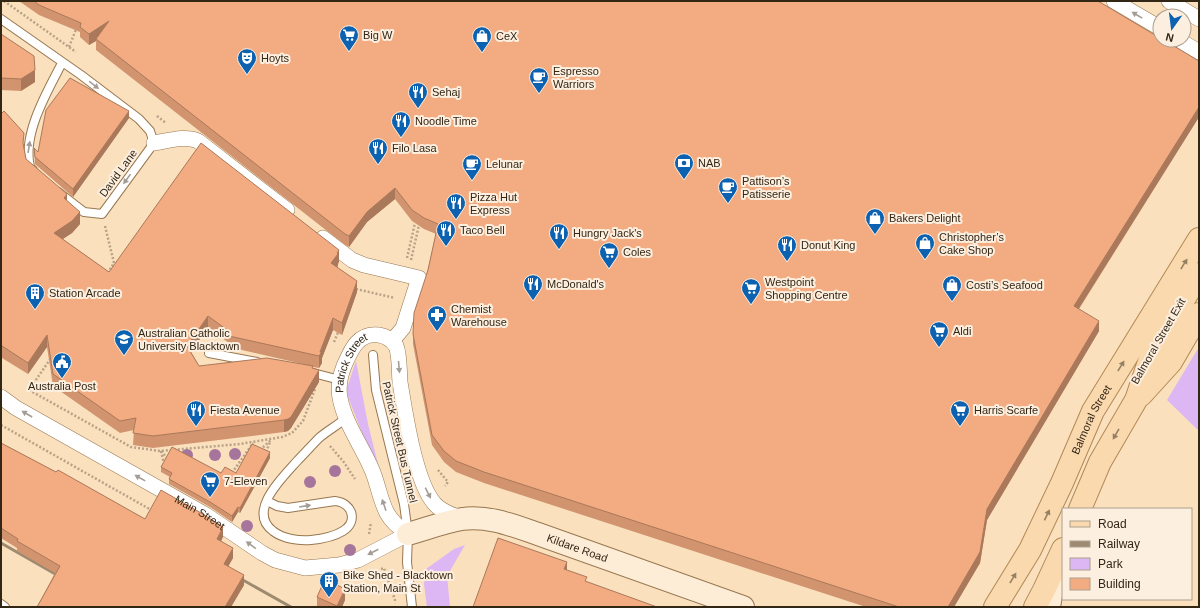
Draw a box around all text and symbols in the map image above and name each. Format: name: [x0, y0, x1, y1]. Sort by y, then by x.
north arrow: [1152, 8, 1192, 48]
one-way arrow: [1131, 11, 1143, 18]
supermarket icon: Big W: [338, 24, 360, 52]
shop icon: CeX: [471, 25, 493, 53]
place label: Big W: [363, 29, 393, 41]
place label: CeX: [496, 30, 518, 42]
text: N: [1164, 31, 1175, 44]
theatre icon: Hoyts: [236, 47, 258, 75]
place label: Hoyts: [261, 52, 290, 64]
place label: Espresso Warriors: [553, 65, 599, 90]
cafe icon: Espresso Warriors: [528, 66, 550, 94]
one-way arrow: [89, 81, 100, 89]
restaurant icon: Sehaj: [407, 81, 429, 109]
place label: Sehaj: [432, 86, 460, 98]
restaurant icon: Noodle Time: [390, 110, 412, 138]
place label: Noodle Time: [415, 115, 477, 127]
restaurant icon: Filo Lasa: [367, 137, 389, 165]
one-way arrow: [26, 141, 32, 153]
place label: Filo Lasa: [392, 142, 438, 154]
street label: David Lane: [97, 147, 139, 199]
bank icon: NAB: [673, 152, 695, 180]
cafe icon: Lelunar: [461, 153, 483, 181]
place label: NAB: [698, 157, 721, 169]
place label: Lelunar: [486, 158, 523, 170]
one-way arrow: [123, 174, 131, 185]
place label: Pattison’s Patisserie: [742, 175, 790, 200]
cafe icon: Pattison’s Patisserie: [717, 176, 739, 204]
place label: Pizza Hut Express: [470, 191, 517, 216]
restaurant icon: Pizza Hut Express: [445, 192, 467, 220]
shop icon: Bakers Delight: [864, 207, 886, 235]
place label: Bakers Delight: [889, 212, 961, 224]
restaurant icon: Taco Bell: [435, 219, 457, 247]
restaurant icon: Hungry Jack's: [548, 222, 570, 250]
place label: Taco Bell: [460, 224, 505, 236]
place label: Hungry Jack's: [573, 227, 642, 239]
place label: Christopher’s Cake Shop: [939, 231, 1005, 256]
shop icon: Christopher’s Cake Shop: [914, 232, 936, 260]
restaurant icon: Donut King: [776, 234, 798, 262]
place label: Donut King: [801, 239, 855, 251]
supermarket icon: Coles: [598, 241, 620, 269]
place label: Coles: [623, 246, 652, 258]
one-way arrow: [1180, 259, 1188, 269]
restaurant icon: McDonald's: [522, 273, 544, 301]
shop icon: Costi’s Seafood: [941, 274, 963, 302]
place label: Westpoint Shopping Centre: [765, 276, 848, 301]
supermarket icon: Westpoint Shopping Centre: [740, 277, 762, 305]
place label: McDonald's: [547, 278, 605, 290]
place label: Costi’s Seafood: [966, 279, 1043, 291]
building icon: Station Arcade: [24, 282, 46, 310]
place label: Station Arcade: [49, 287, 121, 299]
street label: Balmoral Street Exit: [1129, 296, 1187, 386]
place label: Chemist Warehouse: [451, 303, 507, 328]
pharmacy icon: Chemist Warehouse: [426, 304, 448, 332]
supermarket icon: Aldi: [928, 320, 950, 348]
place label: Aldi: [953, 325, 971, 337]
place label: Australian Catholic University Blacktown: [138, 327, 239, 352]
school or university icon: Australian Catholic University Blacktown: [113, 328, 135, 356]
street label: Patrick Street: [333, 330, 369, 393]
public building icon: Australia Post: [51, 351, 73, 379]
one-way arrow: [1117, 360, 1124, 372]
one-way arrow: [395, 361, 402, 373]
place label: Australia Post: [28, 380, 96, 392]
street label: Patrick Street Bus Tunnel: [380, 380, 420, 504]
street label: Balmoral Street: [1069, 383, 1114, 456]
restaurant icon: Fiesta Avenue: [185, 399, 207, 427]
supermarket icon: Harris Scarfe: [949, 399, 971, 427]
place label: Fiesta Avenue: [210, 404, 280, 416]
place label: Harris Scarfe: [974, 404, 1038, 416]
one-way arrow: [21, 411, 33, 418]
one-way arrow: [1113, 428, 1120, 440]
supermarket icon: 7-Eleven: [199, 470, 221, 498]
one-way arrow: [134, 475, 146, 482]
place label: 7-Eleven: [224, 475, 267, 487]
one-way arrow: [425, 487, 431, 498]
street label: Main Street: [173, 493, 227, 532]
one-way arrow: [381, 498, 387, 510]
one-way arrow: [299, 503, 311, 509]
legend: [1062, 508, 1192, 600]
one-way arrow: [1044, 509, 1050, 520]
text: Road: [1098, 517, 1127, 531]
street label: Kildare Road: [545, 532, 609, 564]
text: Railway: [1098, 537, 1140, 551]
one-way arrow: [246, 541, 257, 550]
one-way arrow: [368, 549, 379, 555]
text: Park: [1098, 557, 1124, 571]
place label: Bike Shed - Blacktown Station, Main St: [343, 569, 453, 594]
building icon: Bike Shed - Blacktown Station, Main St: [318, 570, 340, 598]
one-way arrow: [1009, 572, 1016, 584]
text: Building: [1098, 577, 1141, 591]

